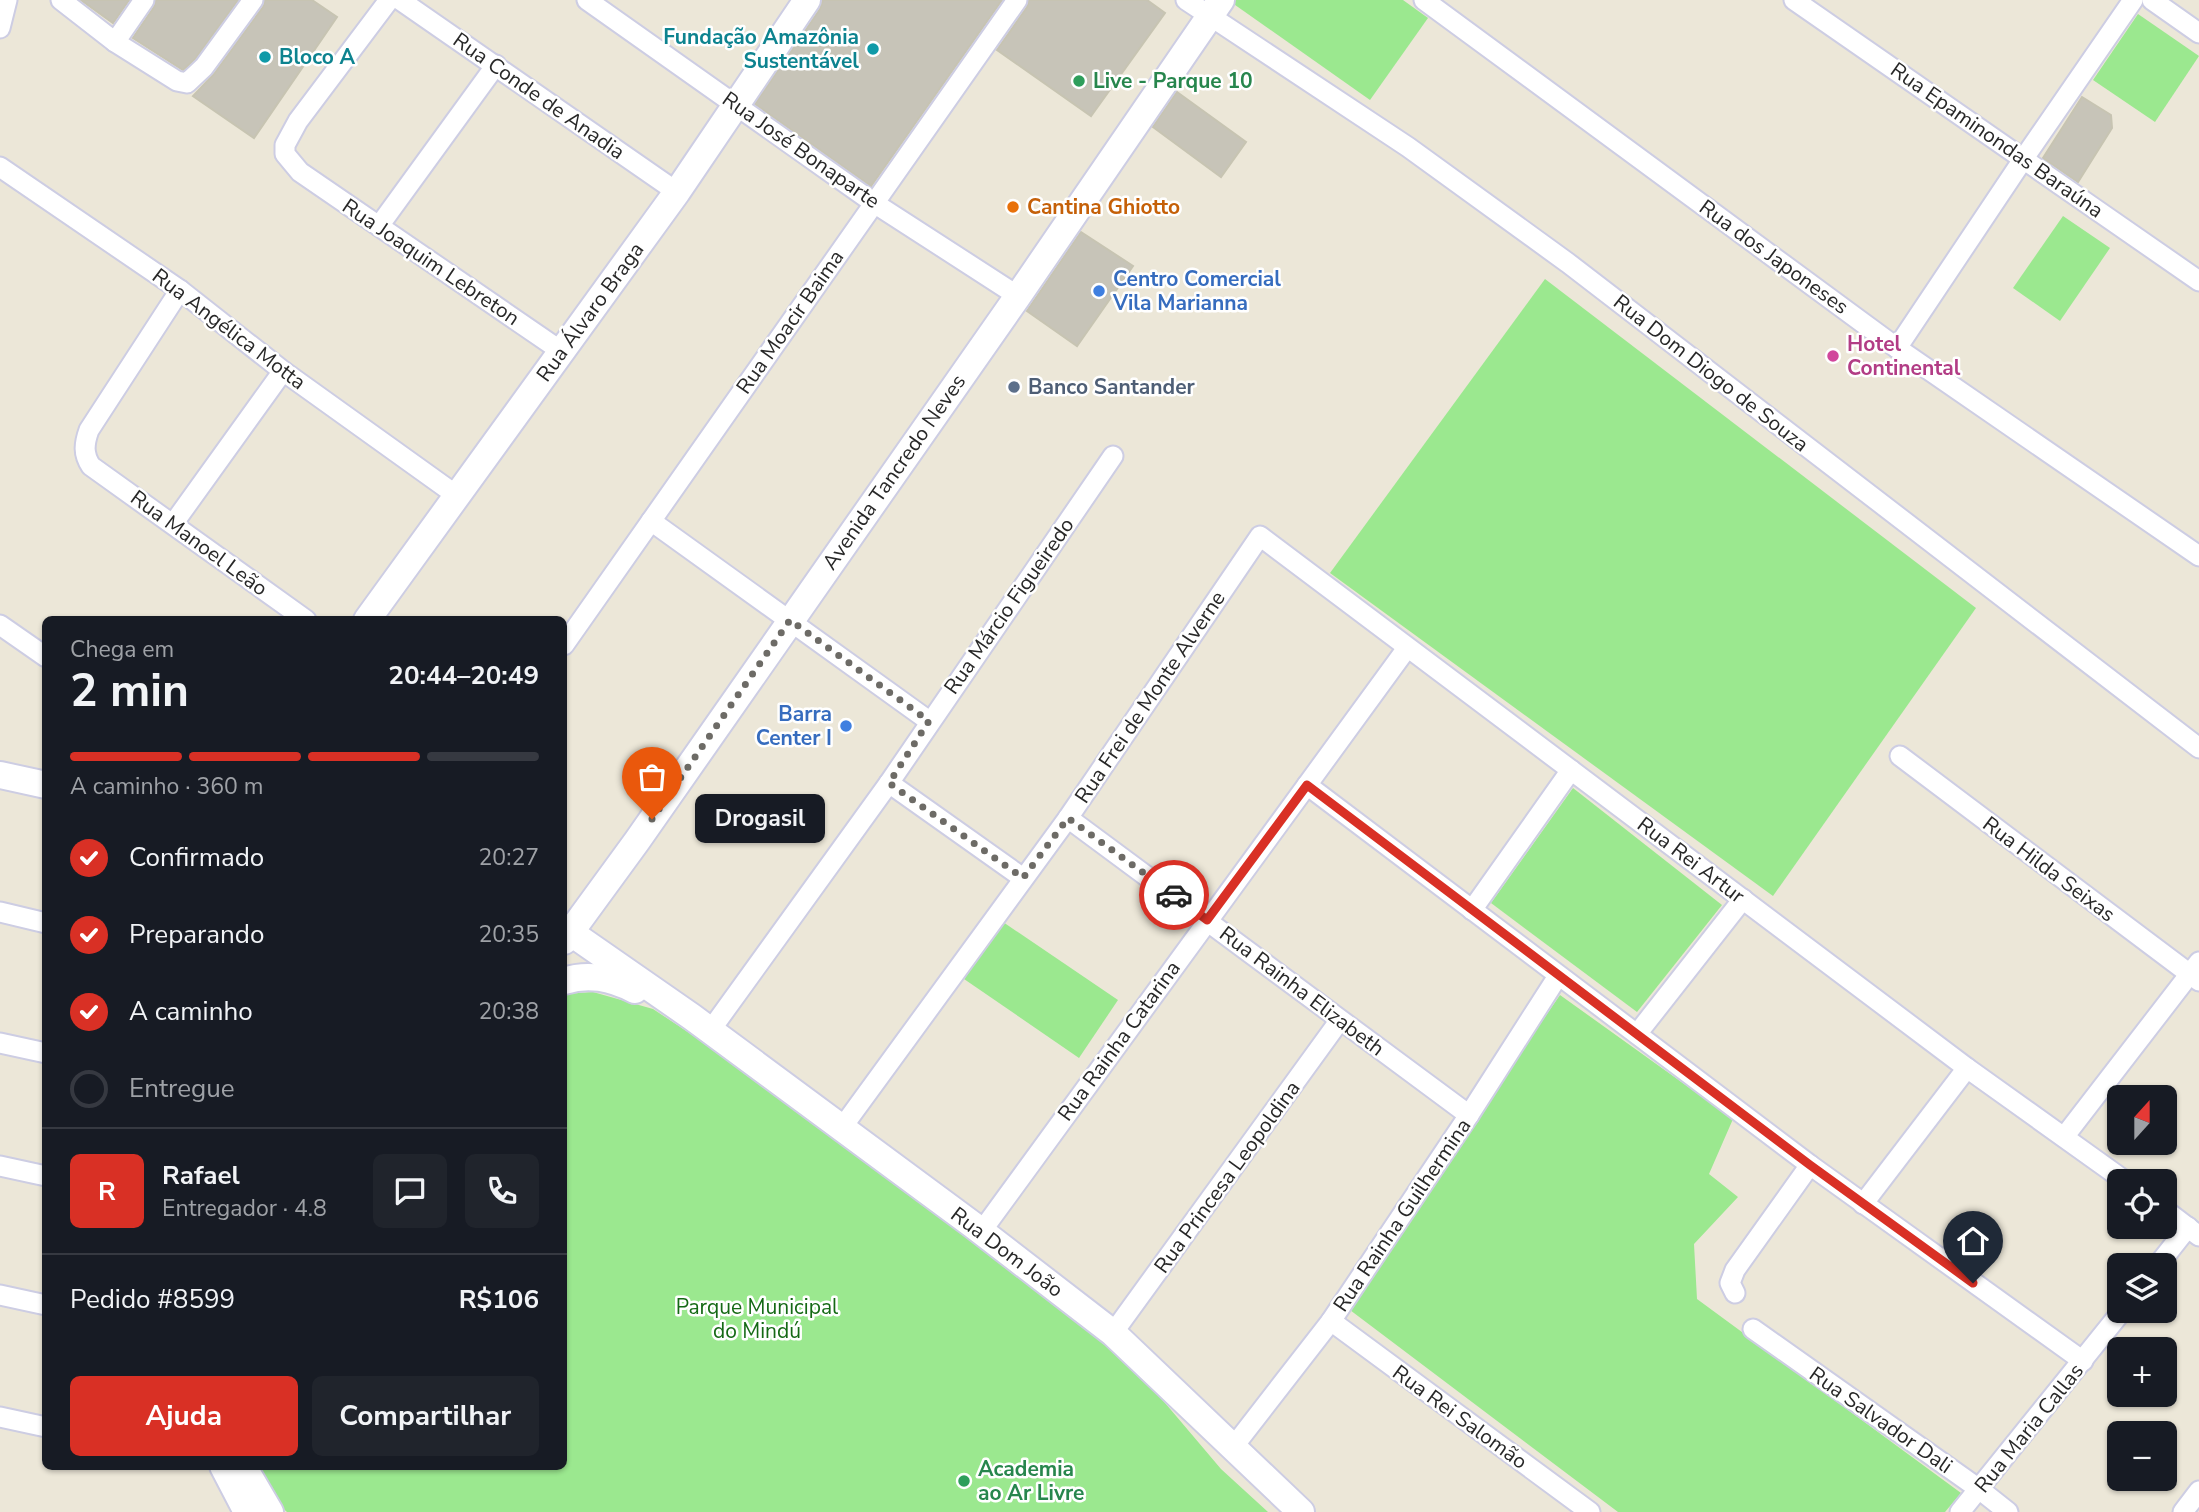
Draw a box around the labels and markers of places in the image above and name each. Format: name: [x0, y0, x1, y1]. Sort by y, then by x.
place label: Fundação Amazônia Sustentável: [663, 23, 859, 75]
marker: Fundação Amazônia Sustentável: [865, 41, 881, 57]
place label: Bloco A: [279, 43, 356, 71]
marker: Bloco A: [257, 49, 273, 65]
place label: Live - Parque 10: [1093, 67, 1253, 95]
marker: Live - Parque 10: [1071, 73, 1087, 89]
place label: Cantina Ghiotto: [1027, 193, 1180, 221]
marker: Cantina Ghiotto: [1005, 199, 1021, 215]
place label: Centro Comercial Vila Marianna: [1112, 265, 1281, 317]
marker: Centro Comercial Vila Marianna: [1091, 283, 1107, 299]
place label: Hotel Continental: [1847, 330, 1961, 382]
marker: Hotel Continental: [1825, 348, 1841, 364]
place label: Banco Santander: [1028, 373, 1196, 401]
marker: Banco Santander: [1006, 379, 1022, 395]
place label: Barra Center I: [756, 700, 832, 752]
marker: Barra Center I: [838, 718, 854, 734]
pin: [622, 747, 682, 819]
callout: Drogasil: [694, 794, 824, 844]
pin: [1943, 1211, 2003, 1283]
place label: Academia ao Ar Livre: [978, 1455, 1084, 1507]
marker: Academia ao Ar Livre: [956, 1473, 972, 1489]

